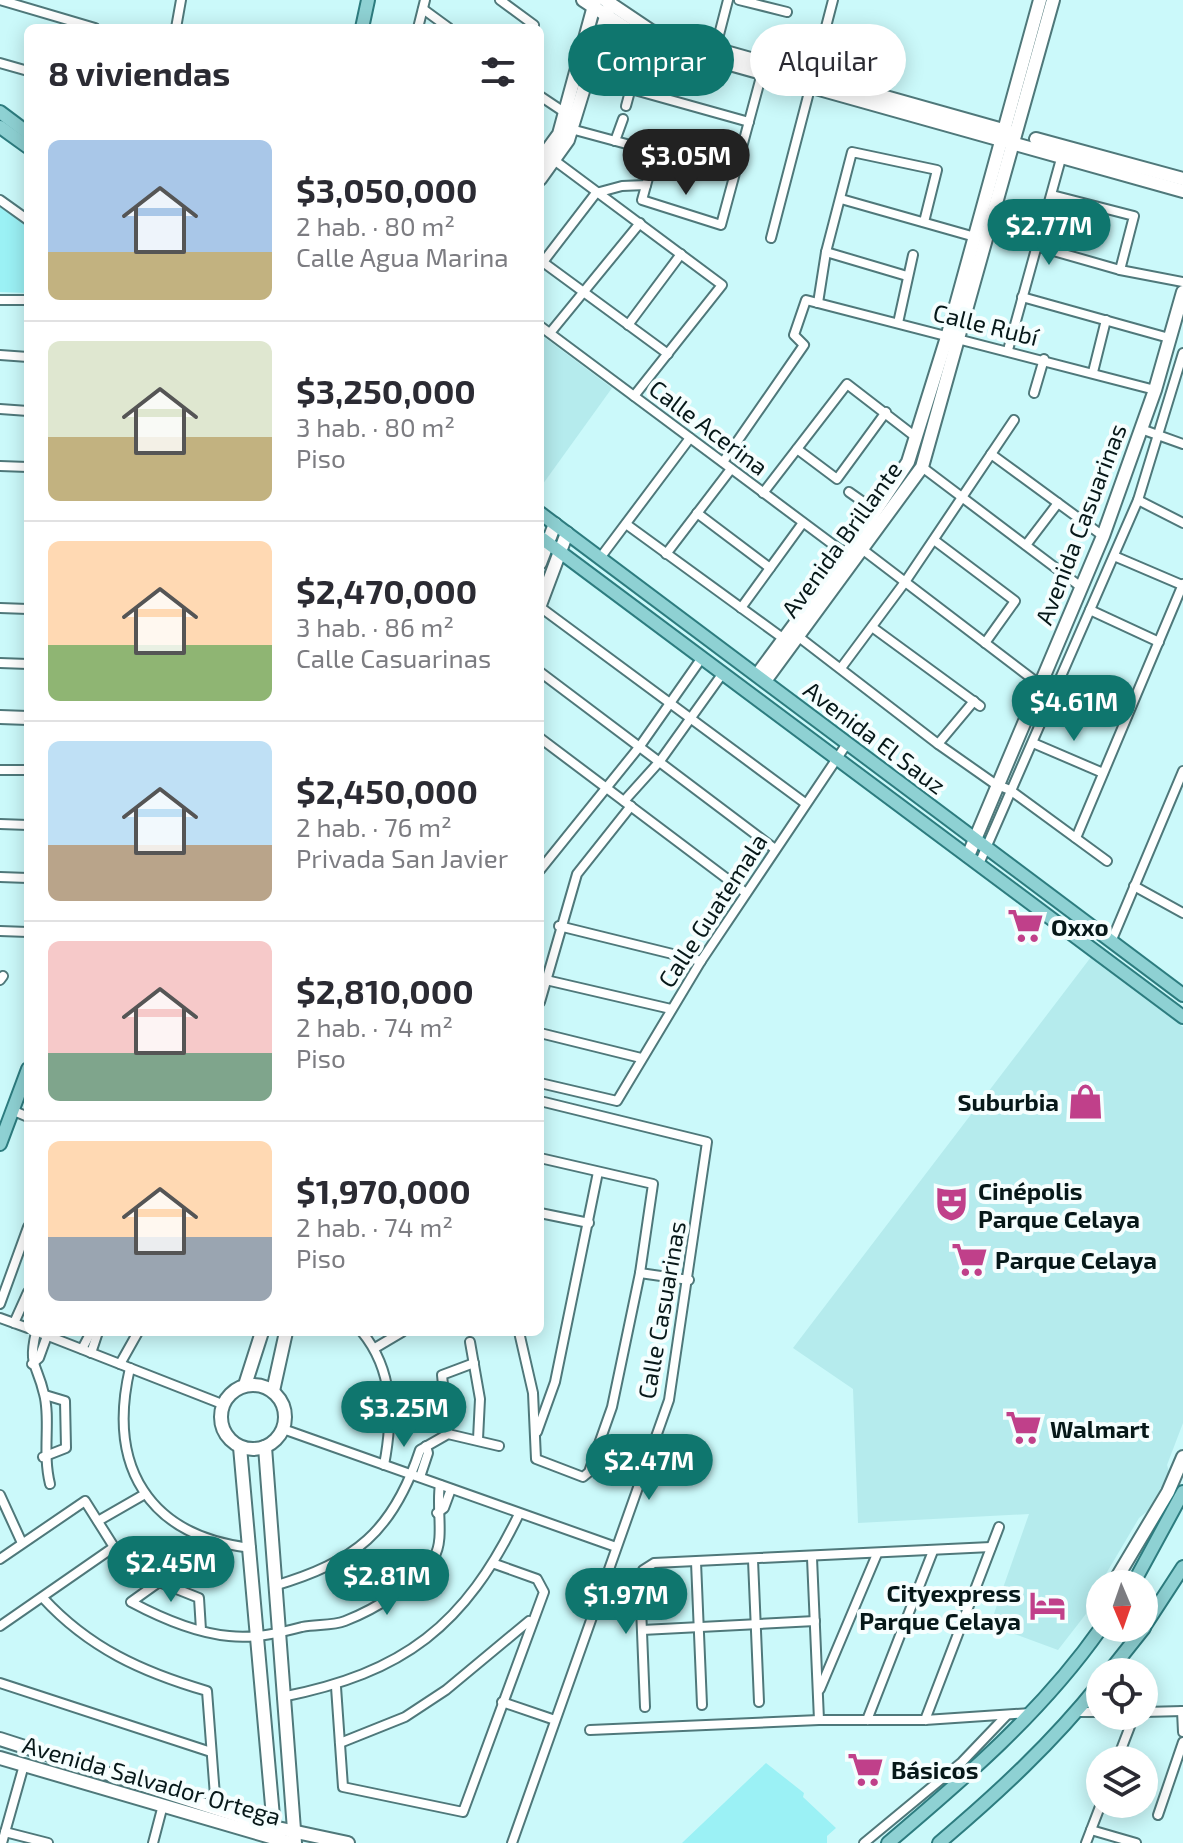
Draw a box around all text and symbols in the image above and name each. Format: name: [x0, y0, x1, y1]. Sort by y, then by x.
chip: Comprar: [568, 24, 734, 96]
chip: Alquilar: [750, 24, 906, 96]
icon: filters: [476, 50, 520, 94]
text: 8 viviendas: [48, 52, 230, 93]
pin: $3.05M: [621, 129, 751, 197]
text: $3.05M: [641, 139, 731, 170]
text: $3,050,000: [296, 169, 478, 210]
icon: home: [112, 172, 208, 268]
pin: $2.77M: [984, 199, 1114, 267]
text: $2.77M: [1006, 209, 1092, 240]
text: 2 hab. · 80 m²: [296, 210, 455, 241]
text: Calle Agua Marina: [296, 241, 509, 272]
street label: Calle Rubí: [930, 297, 1043, 351]
text: $3,250,000: [296, 370, 476, 411]
icon: home: [112, 373, 208, 469]
street label: Calle Acerina: [644, 373, 774, 481]
text: 3 hab. · 80 m²: [296, 411, 455, 442]
street label: Avenida Casuarinas: [1028, 419, 1132, 629]
text: Piso: [296, 442, 346, 473]
street label: Avenida Brillante: [775, 455, 907, 623]
text: $2,470,000: [296, 570, 477, 611]
icon: home: [112, 573, 208, 669]
text: 3 hab. · 86 m²: [296, 611, 454, 642]
text: Calle Casuarinas: [296, 642, 491, 673]
street label: Avenida El Sauz: [798, 674, 952, 800]
pin: $4.61M: [1009, 675, 1139, 743]
text: $4.61M: [1030, 685, 1118, 716]
text: $2,450,000: [296, 770, 478, 811]
icon: home: [112, 773, 208, 869]
text: 2 hab. · 76 m²: [296, 811, 452, 842]
street label: Calle Guatemala: [651, 828, 773, 992]
text: Privada San Javier: [296, 842, 508, 873]
supermarket icon: Oxxo: [1006, 907, 1044, 945]
place label: Oxxo: [1051, 912, 1109, 941]
text: $2,810,000: [296, 970, 474, 1011]
icon: home: [112, 973, 208, 1069]
text: 2 hab. · 74 m²: [296, 1011, 453, 1042]
text: Piso: [296, 1042, 346, 1073]
shop icon: Suburbia: [1066, 1082, 1104, 1120]
place label: Suburbia: [957, 1087, 1059, 1116]
text: $1,970,000: [296, 1170, 471, 1211]
icon: home: [112, 1173, 208, 1269]
place label: Cinépolis Parque Celaya: [978, 1176, 1140, 1233]
theatre icon: Cinépolis Parque Celaya: [933, 1185, 971, 1223]
text: 2 hab. · 74 m²: [296, 1211, 453, 1242]
street label: Calle Casuarinas: [631, 1219, 691, 1401]
supermarket icon: Parque Celaya: [950, 1240, 988, 1278]
text: Piso: [296, 1242, 346, 1273]
place label: Parque Celaya: [995, 1245, 1157, 1274]
pin: $3.25M: [339, 1381, 469, 1449]
text: $3.25M: [359, 1391, 449, 1422]
supermarket icon: Walmart: [1005, 1409, 1043, 1447]
place label: Walmart: [1050, 1414, 1150, 1443]
pin: $2.47M: [584, 1434, 714, 1502]
text: $2.47M: [604, 1444, 694, 1475]
pin: $2.45M: [106, 1536, 236, 1604]
text: $2.45M: [125, 1546, 217, 1577]
pin: $2.81M: [322, 1549, 452, 1617]
text: $2.81M: [343, 1559, 431, 1590]
pin: $1.97M: [561, 1568, 691, 1636]
north arrow: [1086, 1570, 1158, 1642]
map controls: [1086, 1570, 1158, 1818]
text: $1.97M: [583, 1578, 669, 1609]
place label: Cityexpress Parque Celaya: [859, 1578, 1021, 1635]
hotel icon: Cityexpress Parque Celaya: [1028, 1587, 1066, 1625]
button: locate: [1086, 1658, 1158, 1730]
street label: Avenida Salvador Ortega: [20, 1729, 284, 1831]
button: layers: [1086, 1746, 1158, 1818]
supermarket icon: Básicos: [846, 1750, 884, 1788]
place label: Básicos: [891, 1755, 978, 1784]

